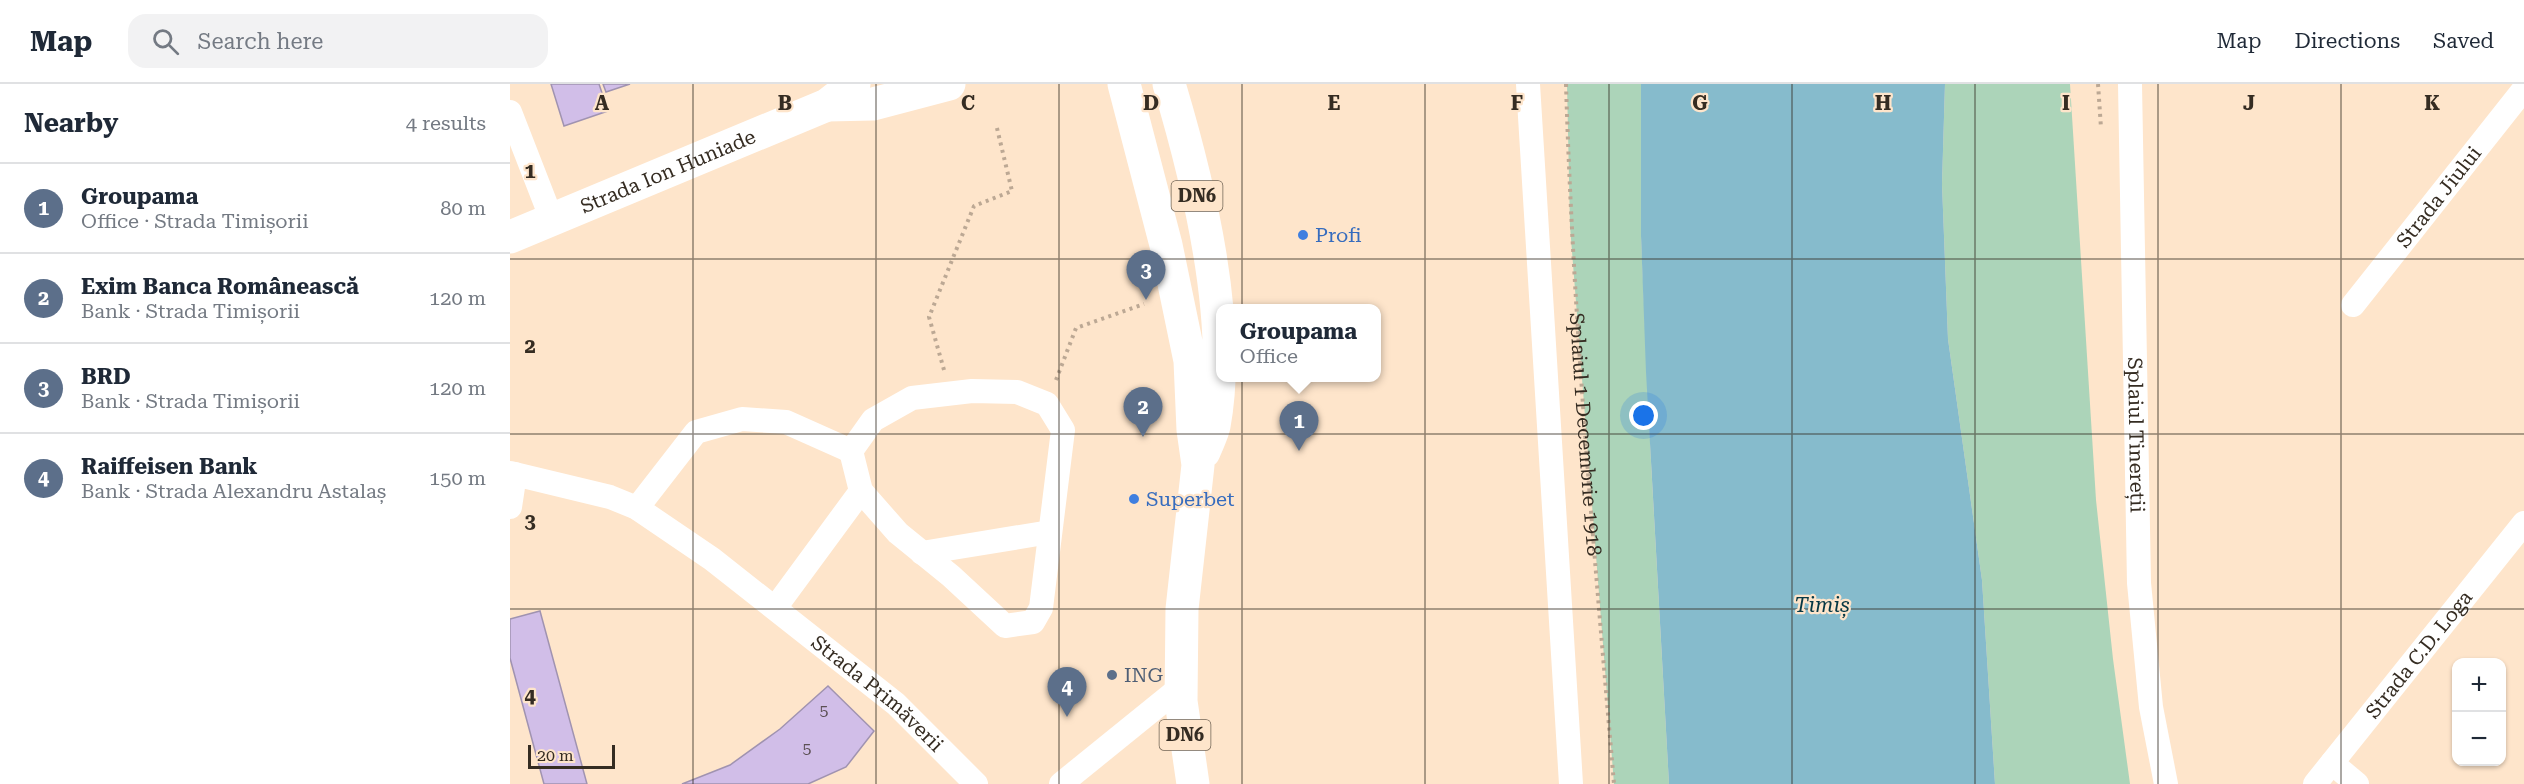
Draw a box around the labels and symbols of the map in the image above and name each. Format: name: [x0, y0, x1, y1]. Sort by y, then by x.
text: A: [595, 91, 610, 115]
text: B: [778, 91, 792, 115]
text: C: [961, 91, 975, 115]
text: D: [1143, 91, 1159, 115]
text: E: [1328, 91, 1341, 115]
text: F: [1511, 91, 1523, 115]
text: G: [1692, 91, 1708, 115]
text: H: [1875, 91, 1891, 115]
text: I: [2062, 91, 2070, 115]
text: J: [2243, 91, 2255, 115]
text: K: [2424, 91, 2440, 115]
street label: Strada Ion Huniade: [577, 124, 759, 218]
street label: Strada Jiului: [2391, 141, 2486, 252]
text: 1: [524, 159, 536, 183]
road number: DN6: [1172, 181, 1222, 211]
place label: Profi: [1315, 223, 1362, 247]
marker: Profi: [1296, 228, 1310, 242]
pin: 3: [1126, 250, 1166, 300]
street label: Splaiul 1 Decembrie 1918: [1565, 312, 1607, 557]
text: 2: [524, 334, 536, 358]
street label: Splaiul Tinereții: [2123, 357, 2150, 513]
pin: 2: [1124, 388, 1162, 437]
your location: [1629, 401, 1658, 430]
pin: 1: [1280, 402, 1318, 451]
place label: Superbet: [1146, 487, 1235, 511]
marker: Superbet: [1127, 492, 1141, 506]
text: 3: [524, 509, 536, 533]
street label: Strada C.D. Loga: [2360, 586, 2477, 723]
water label: Timiș: [1794, 593, 1850, 619]
street label: Strada Primăverii: [807, 630, 949, 757]
place label: ING: [1124, 663, 1164, 687]
pin: 4: [1048, 668, 1086, 717]
marker: ING: [1105, 668, 1119, 682]
text: 4: [524, 684, 536, 708]
house number: 5: [820, 701, 829, 720]
road number: DN6: [1160, 720, 1210, 750]
house number: 5: [803, 739, 812, 758]
scale bar: [528, 742, 615, 770]

